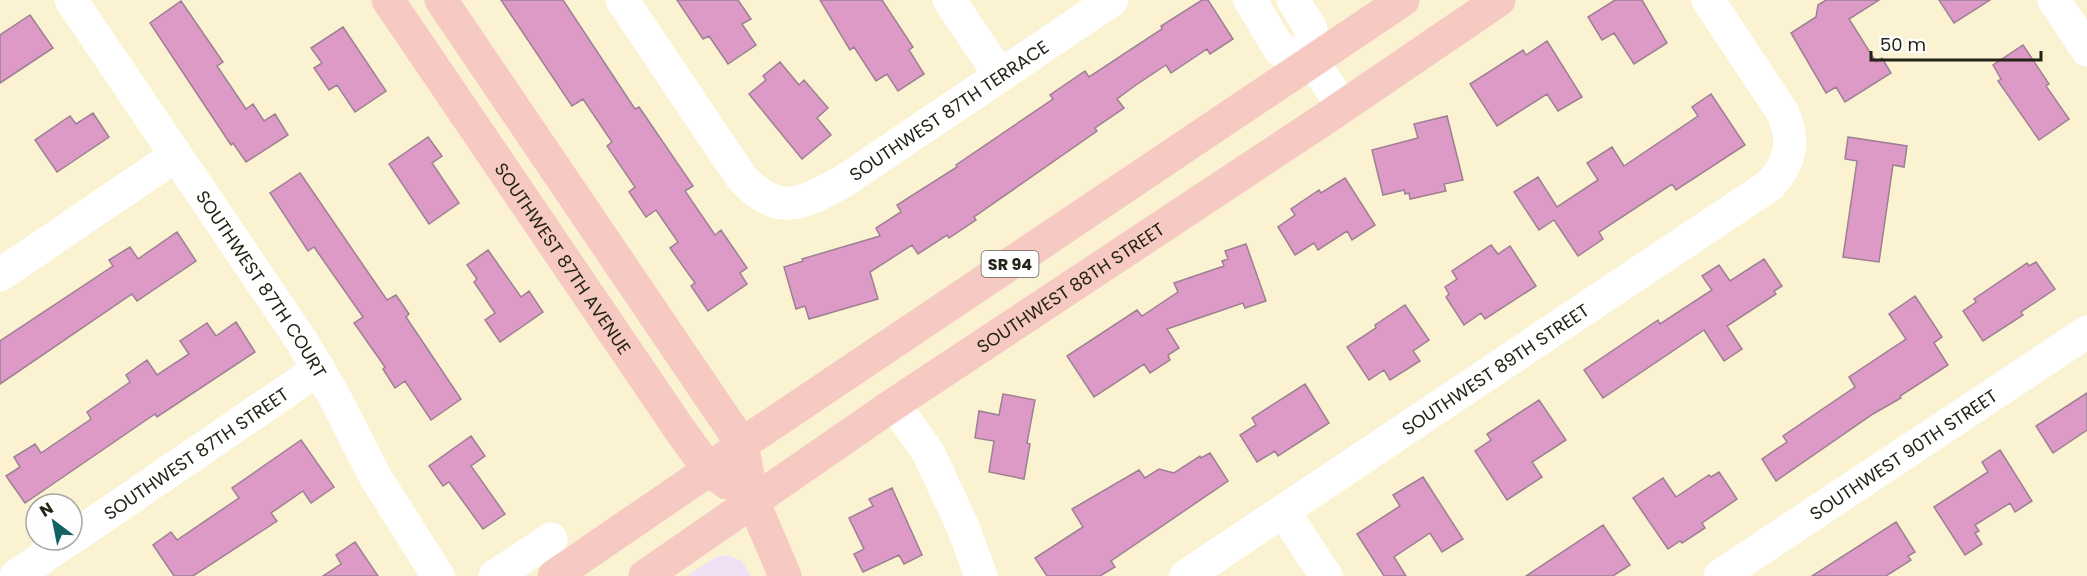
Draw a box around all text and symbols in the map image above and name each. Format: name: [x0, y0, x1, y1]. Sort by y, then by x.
scale bar: [1871, 24, 2040, 62]
text: 50 m: [1880, 32, 1926, 57]
street label: SOUTHWEST 87TH TERRACE: [844, 34, 1053, 187]
street label: SOUTHWEST 87TH AVENUE: [489, 157, 637, 359]
street label: SOUTHWEST 87TH COURT: [191, 185, 333, 382]
street label: SOUTHWEST 88TH STREET: [971, 216, 1169, 359]
road number: SR 94: [982, 251, 1038, 277]
street label: SOUTHWEST 89TH STREET: [1397, 297, 1594, 441]
street label: SOUTHWEST 87TH STREET: [98, 381, 293, 525]
street label: SOUTHWEST 90TH STREET: [1805, 383, 2002, 526]
north arrow: [24, 492, 84, 552]
text: N: [35, 497, 58, 523]

